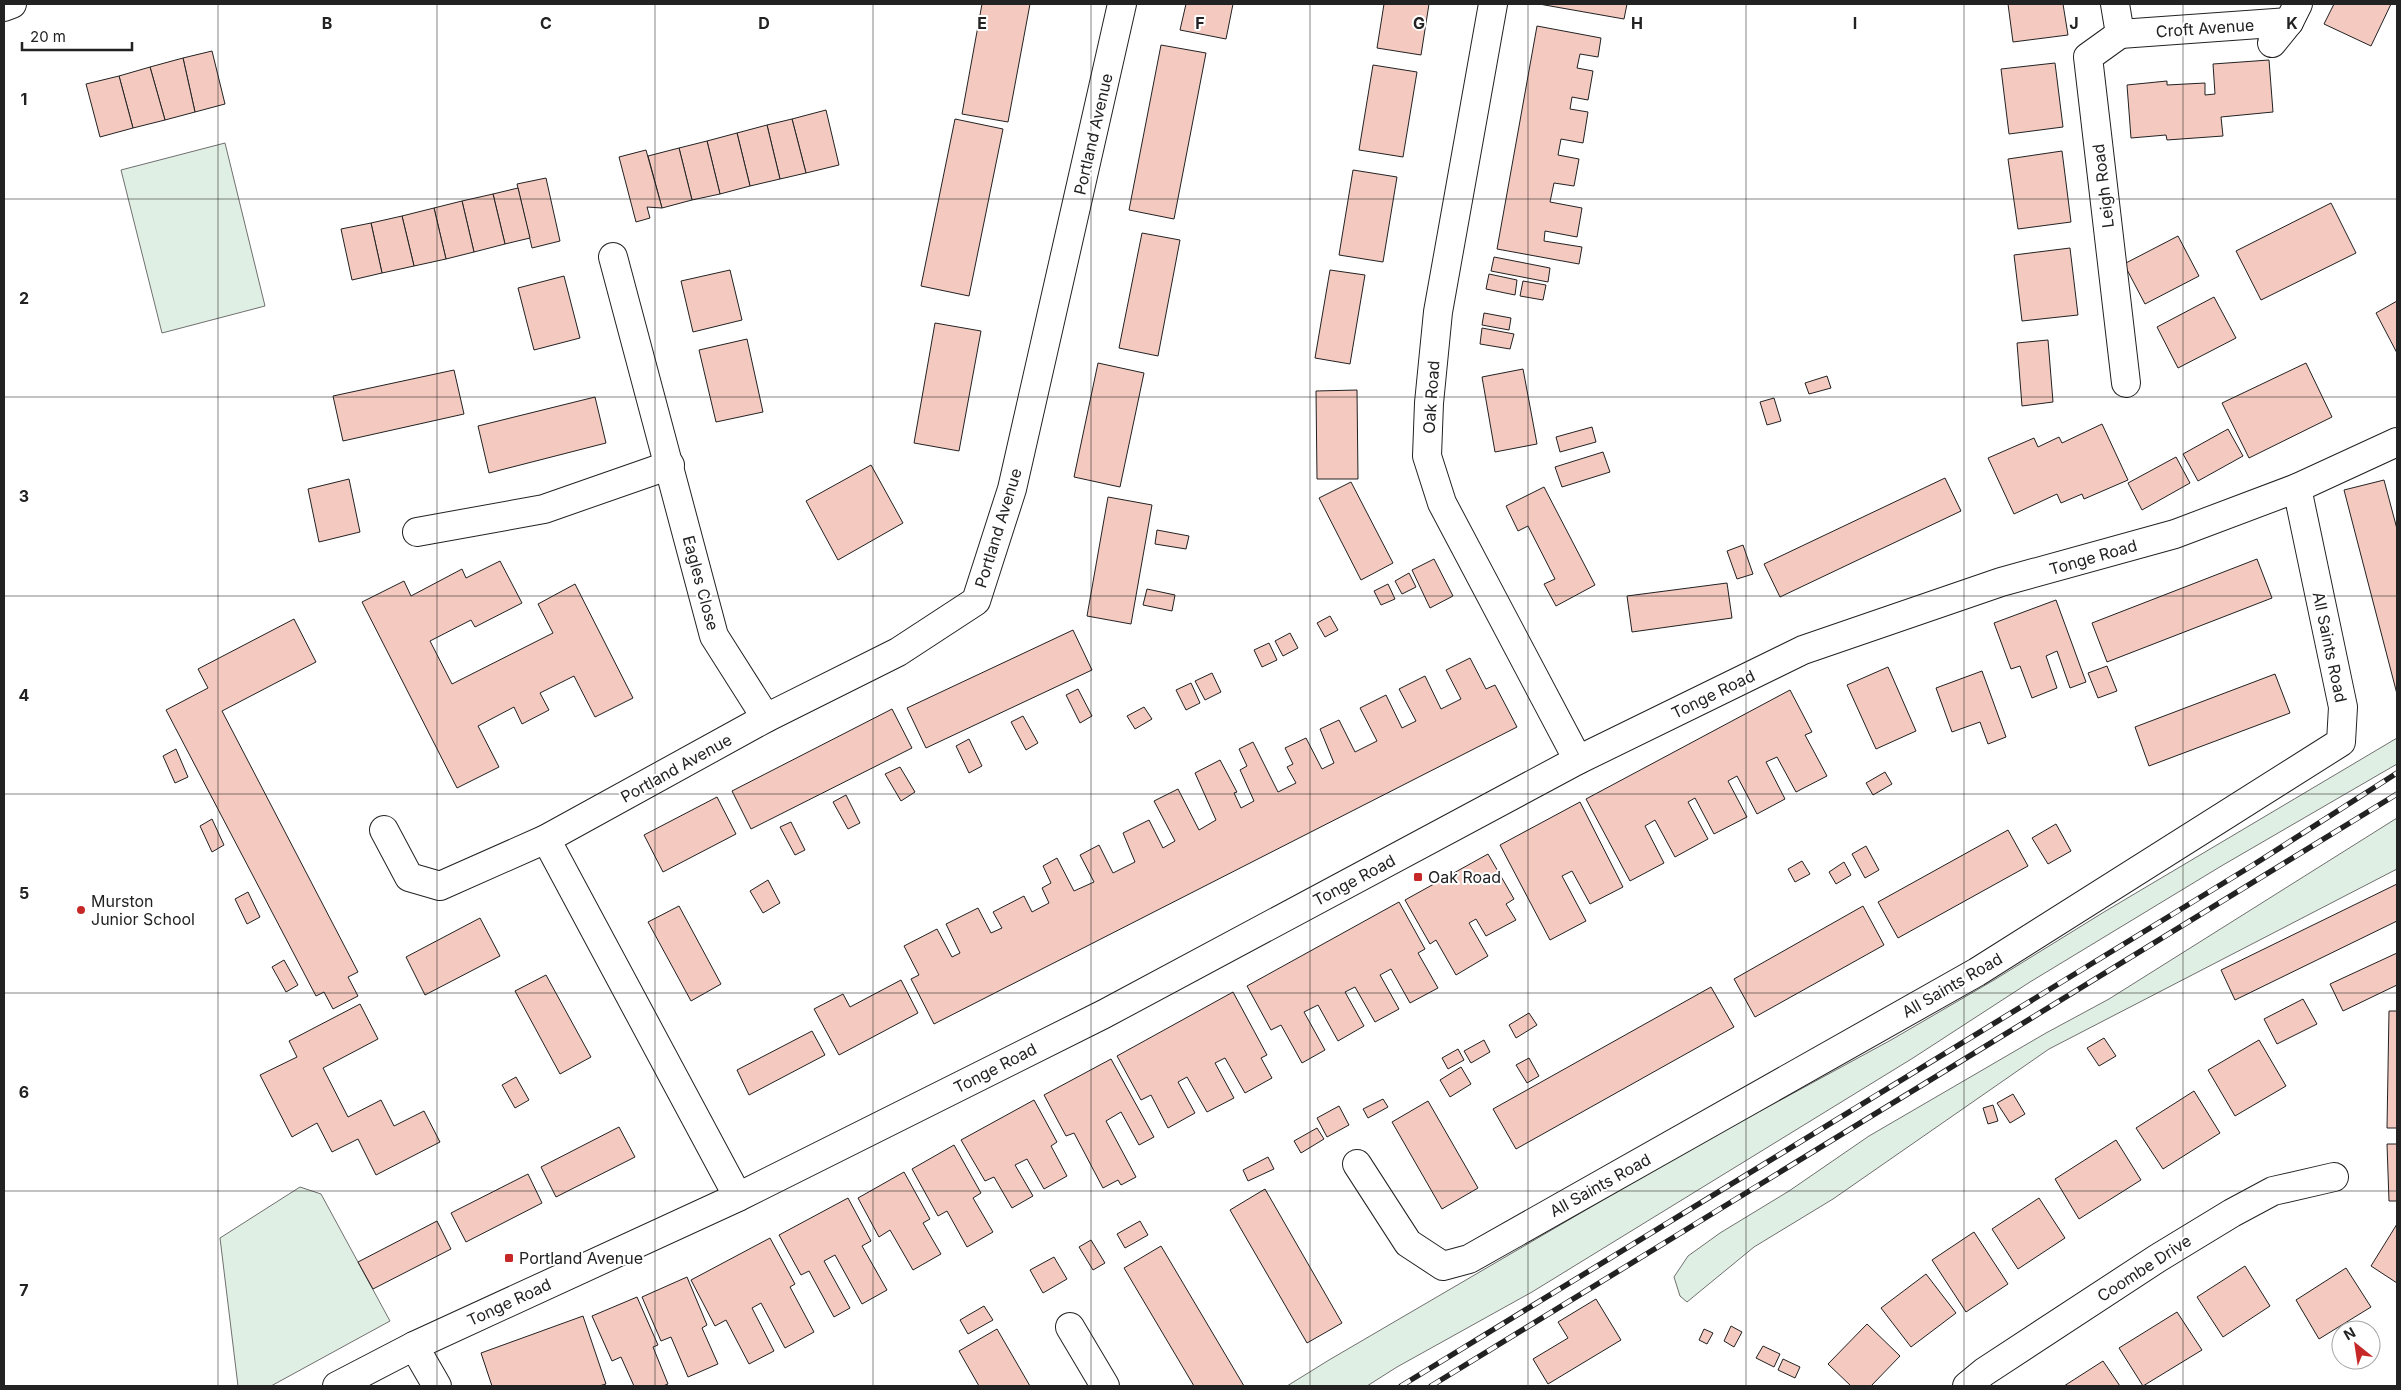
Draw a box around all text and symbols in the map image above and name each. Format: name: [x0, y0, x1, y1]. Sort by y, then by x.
text: B: [322, 13, 332, 33]
text: C: [540, 13, 552, 33]
text: D: [758, 13, 770, 33]
text: E: [977, 13, 987, 33]
text: F: [1195, 13, 1205, 33]
text: G: [1413, 13, 1425, 33]
text: H: [1631, 13, 1643, 33]
text: I: [1853, 13, 1857, 33]
text: J: [2069, 13, 2079, 33]
text: K: [2286, 13, 2298, 33]
street label: Croft Avenue: [2155, 15, 2255, 41]
scale bar: [22, 20, 132, 52]
text: 20 m: [30, 27, 66, 46]
street label: Portland Avenue: [1069, 71, 1117, 197]
text: 1: [21, 89, 27, 109]
street label: Leigh Road: [2088, 143, 2118, 229]
text: 2: [19, 288, 29, 308]
street label: Oak Road: [1418, 360, 1444, 434]
street label: Portland Avenue: [970, 466, 1026, 590]
text: 3: [19, 486, 29, 506]
street label: Eagles Close: [679, 533, 723, 633]
street label: Tonge Road: [2047, 535, 2139, 579]
street label: All Saints Road: [2309, 590, 2351, 704]
street label: Tonge Road: [1668, 665, 1758, 723]
text: 4: [19, 685, 30, 705]
street label: Portland Avenue: [617, 729, 735, 807]
street label: Tonge Road: [1309, 850, 1399, 910]
place label: Oak Road: [1428, 867, 1501, 887]
marker: Oak Road: [1412, 871, 1424, 883]
text: 5: [19, 883, 29, 903]
place label: Murston Junior School: [91, 891, 195, 929]
marker: Murston Junior School: [75, 904, 87, 916]
street label: All Saints Road: [1898, 948, 2006, 1022]
street label: Tonge Road: [950, 1039, 1040, 1097]
text: 6: [19, 1082, 29, 1102]
street label: All Saints Road: [1546, 1149, 1654, 1221]
street label: Coombe Drive: [2093, 1230, 2195, 1306]
place label: Portland Avenue: [519, 1248, 643, 1268]
marker: Portland Avenue: [503, 1252, 515, 1264]
street label: Tonge Road: [464, 1274, 554, 1330]
text: 7: [19, 1280, 29, 1300]
north arrow: [2331, 1320, 2381, 1370]
text: N: [2340, 1323, 2358, 1343]

